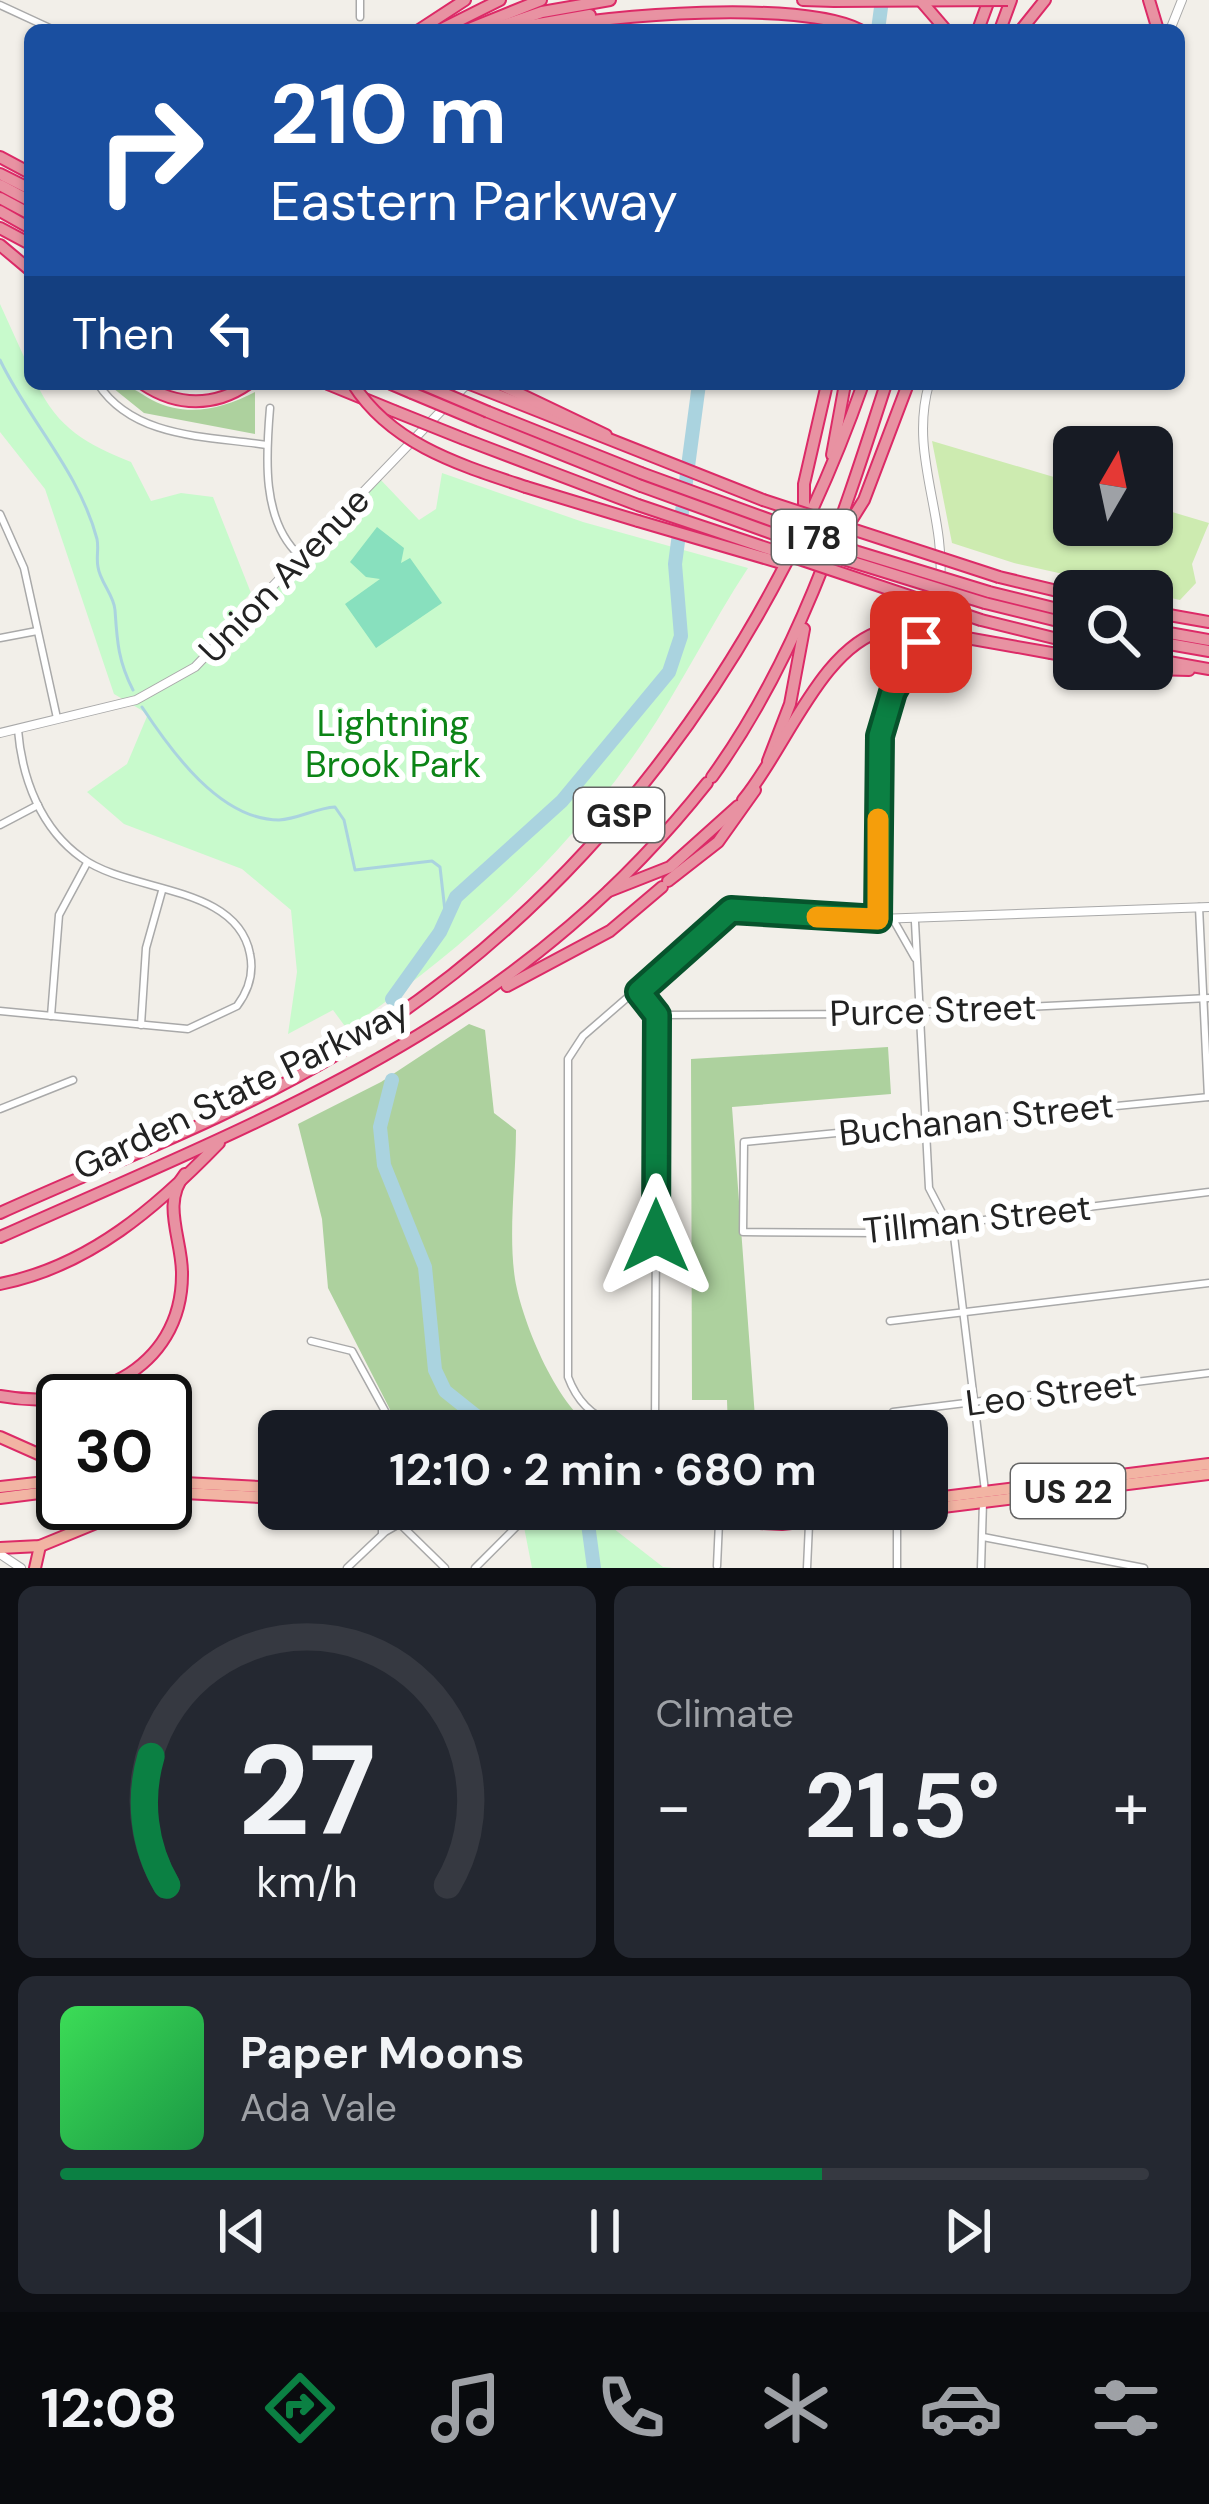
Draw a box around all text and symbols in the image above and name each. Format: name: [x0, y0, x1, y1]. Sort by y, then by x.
text: 210 m: [270, 60, 507, 169]
icon: right: [72, 72, 228, 228]
text: Eastern Parkway: [270, 166, 678, 237]
icon: left: [199, 300, 265, 366]
text: Then: [72, 304, 175, 363]
north arrow: [1053, 426, 1173, 546]
map controls: [1053, 426, 1173, 690]
street label: Union Avenue: [188, 477, 380, 673]
road number: I 78: [772, 510, 856, 564]
button: search: [1053, 570, 1173, 690]
pin: [870, 591, 972, 693]
icon: arrive: [888, 609, 954, 675]
park label: Lightning Brook Park: [305, 700, 481, 788]
road number: GSP: [574, 788, 664, 842]
street label: Purce Street: [829, 983, 1037, 1037]
street label: Garden State Parkway: [66, 987, 416, 1191]
street label: Buchanan Street: [836, 1081, 1116, 1157]
position arrow: [593, 1173, 719, 1299]
street label: Tillman Street: [861, 1184, 1093, 1254]
street label: Leo Street: [963, 1359, 1139, 1427]
speed limit sign: 30: [36, 1374, 192, 1530]
text: 12:10 · 2 min · 680 m: [389, 1440, 817, 1499]
road number: US 22: [1011, 1464, 1125, 1518]
text: Climate: [656, 1688, 794, 1739]
text: 27: [238, 1710, 376, 1873]
text: 21.5°: [804, 1748, 1000, 1865]
text: −: [656, 1764, 692, 1849]
text: +: [1113, 1764, 1149, 1849]
text: km/h: [256, 1854, 357, 1910]
text: Paper Moons: [240, 2023, 525, 2082]
text: Ada Vale: [240, 2082, 397, 2133]
icon: previous: [209, 2198, 275, 2264]
icon: pause: [572, 2198, 638, 2264]
icon: next: [935, 2198, 1001, 2264]
icon: directions: [258, 2366, 342, 2450]
icon: music: [424, 2366, 508, 2450]
icon: phone: [589, 2366, 673, 2450]
icon: climate: [754, 2366, 838, 2450]
icon: car: [919, 2366, 1003, 2450]
icon: filters: [1084, 2366, 1168, 2450]
text: 12:08: [41, 2373, 177, 2444]

